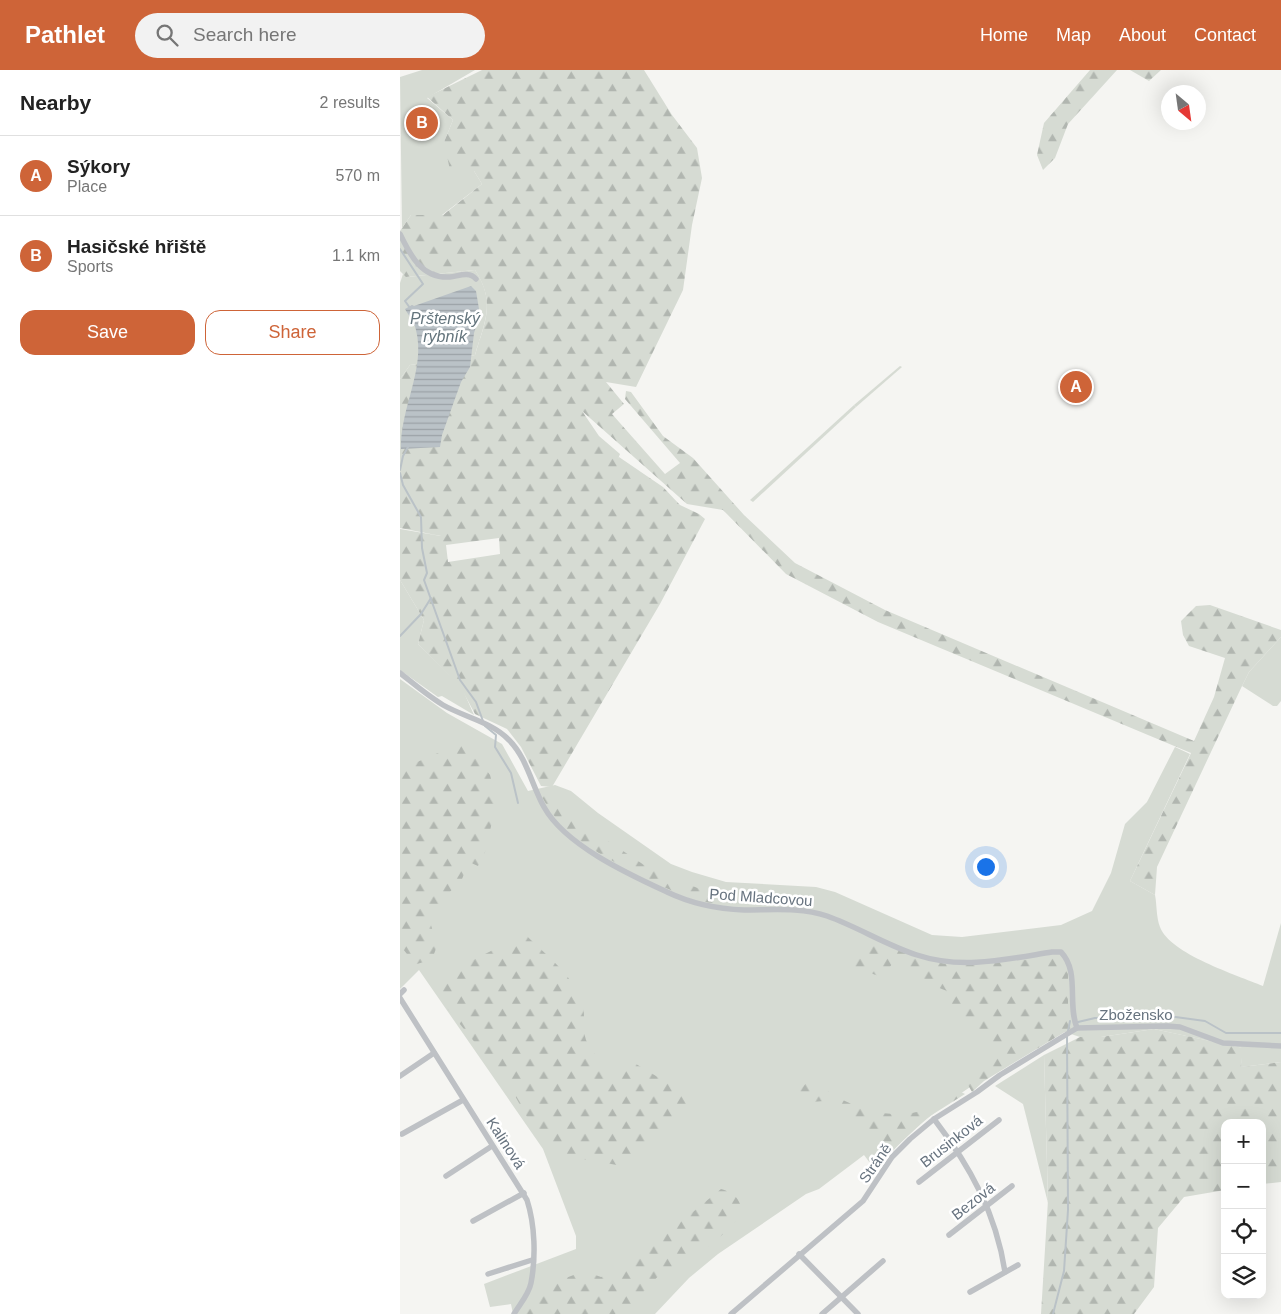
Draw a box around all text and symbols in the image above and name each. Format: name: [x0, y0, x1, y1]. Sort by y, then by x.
search box: [135, 13, 485, 58]
text: Pathlet: [25, 21, 105, 48]
icon: search: [153, 21, 181, 49]
text: Search here: [193, 24, 297, 45]
text: Home: [980, 25, 1028, 45]
text: Map: [1056, 25, 1091, 45]
text: About: [1119, 25, 1166, 45]
text: Contact: [1194, 25, 1256, 45]
north arrow: [1161, 85, 1206, 130]
text: Nearby: [20, 91, 91, 114]
text: 2 results: [320, 94, 380, 111]
pin: B: [406, 104, 438, 142]
text: Sýkory: [67, 156, 130, 177]
text: A: [30, 167, 42, 184]
text: 570 m: [336, 167, 380, 184]
text: Place: [67, 178, 107, 195]
text: Hasičské hřiště: [67, 236, 206, 257]
text: B: [30, 247, 42, 264]
text: 1.1 km: [332, 247, 380, 264]
text: Sports: [67, 258, 113, 275]
button: Save: [20, 310, 195, 355]
button: Share: [205, 310, 380, 355]
water label: Prštenský rybník: [410, 310, 481, 345]
pin: A: [1060, 368, 1092, 406]
your location: [973, 854, 999, 880]
street label: Pod Mladcovou: [709, 885, 813, 909]
street label: Zbožensko: [1099, 1006, 1173, 1023]
street label: Brusinková: [917, 1111, 986, 1171]
street label: Kalinová: [483, 1114, 529, 1172]
map controls: [1221, 1119, 1266, 1299]
button: +: [1221, 1119, 1266, 1164]
street label: Stráně: [855, 1140, 895, 1186]
button: −: [1221, 1164, 1266, 1209]
street label: Bezová: [948, 1179, 998, 1223]
button: locate: [1221, 1209, 1266, 1254]
button: layers: [1221, 1254, 1266, 1299]

